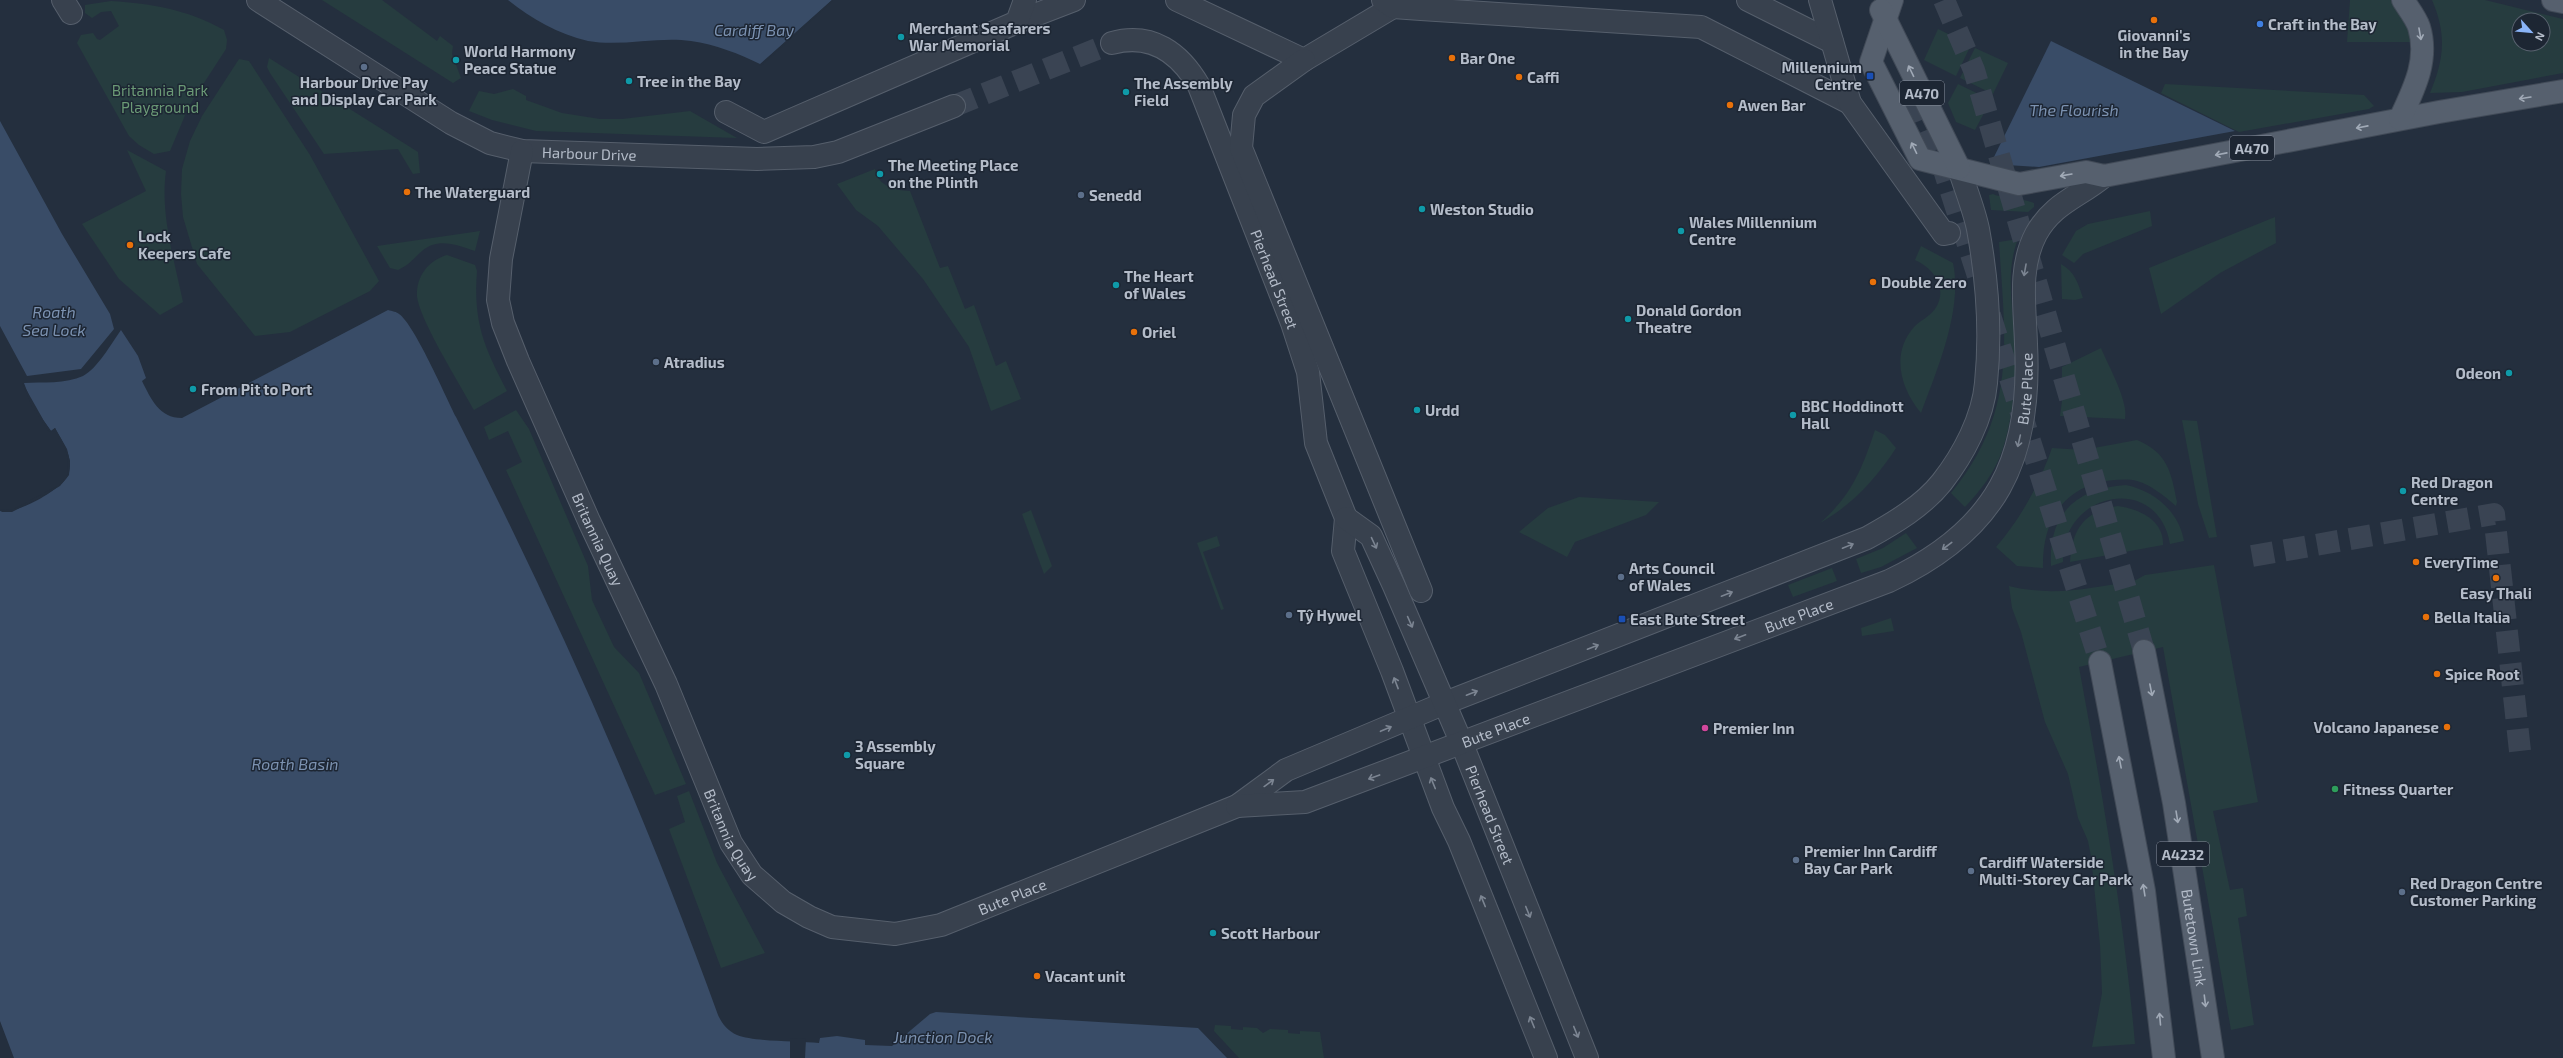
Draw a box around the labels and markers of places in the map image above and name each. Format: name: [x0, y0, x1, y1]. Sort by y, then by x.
marker: Giovanni's in the Bay: [2149, 15, 2159, 25]
place label: Craft in the Bay: [2268, 15, 2377, 34]
place label: Merchant Seafarers War Memorial: [909, 19, 1051, 54]
marker: Craft in the Bay: [2255, 19, 2265, 29]
place label: Giovanni's in the Bay: [2118, 26, 2190, 62]
marker: Merchant Seafarers War Memorial: [896, 32, 906, 42]
place label: World Harmony Peace Statue: [464, 42, 576, 77]
place label: Bar One: [1460, 49, 1515, 67]
marker: Bar One: [1447, 53, 1457, 63]
marker: World Harmony Peace Statue: [451, 55, 461, 65]
place label: Millennium Centre: [1782, 58, 1862, 93]
marker: Harbour Drive Pay and Display Car Park: [359, 62, 369, 72]
place label: Caffi: [1527, 68, 1560, 86]
marker: Millennium Centre: [1865, 71, 1875, 81]
place label: Tree in the Bay: [637, 72, 741, 91]
marker: Caffi: [1514, 72, 1524, 82]
place label: Harbour Drive Pay and Display Car Park: [291, 73, 437, 109]
place label: The Assembly Field: [1134, 74, 1233, 109]
marker: Tree in the Bay: [624, 76, 634, 86]
marker: The Assembly Field: [1121, 87, 1131, 97]
place label: Awen Bar: [1738, 96, 1806, 114]
marker: Awen Bar: [1725, 100, 1735, 110]
place label: The Meeting Place on the Plinth: [888, 156, 1018, 191]
marker: The Meeting Place on the Plinth: [875, 169, 885, 179]
place label: The Waterguard: [415, 183, 530, 201]
place label: Senedd: [1089, 186, 1142, 204]
marker: The Waterguard: [402, 187, 412, 197]
marker: Senedd: [1076, 190, 1086, 200]
place label: Weston Studio: [1430, 200, 1534, 218]
marker: Weston Studio: [1417, 204, 1427, 214]
place label: Wales Millennium Centre: [1689, 213, 1817, 248]
marker: Wales Millennium Centre: [1676, 226, 1686, 236]
place label: Lock Keepers Cafe: [138, 227, 231, 262]
marker: Lock Keepers Cafe: [125, 240, 135, 250]
place label: The Heart of Wales: [1124, 267, 1194, 302]
place label: Double Zero: [1881, 273, 1967, 291]
marker: Double Zero: [1868, 277, 1878, 287]
marker: The Heart of Wales: [1111, 280, 1121, 290]
place label: Donald Gordon Theatre: [1636, 301, 1742, 336]
marker: Donald Gordon Theatre: [1623, 314, 1633, 324]
place label: Oriel: [1142, 323, 1176, 341]
marker: Oriel: [1129, 327, 1139, 337]
place label: Atradius: [664, 353, 725, 371]
marker: Atradius: [651, 357, 661, 367]
place label: Odeon: [2455, 364, 2501, 382]
marker: Odeon: [2504, 368, 2514, 378]
place label: From Pit to Port: [201, 380, 312, 398]
marker: From Pit to Port: [188, 384, 198, 394]
place label: BBC Hoddinott Hall: [1801, 397, 1904, 432]
place label: Urdd: [1425, 401, 1460, 419]
marker: Urdd: [1412, 405, 1422, 415]
marker: BBC Hoddinott Hall: [1788, 410, 1798, 420]
place label: Red Dragon Centre: [2411, 473, 2493, 508]
marker: Red Dragon Centre: [2398, 486, 2408, 496]
place label: EveryTime: [2424, 553, 2498, 572]
marker: EveryTime: [2411, 557, 2421, 567]
place label: Arts Council of Wales: [1629, 559, 1715, 594]
marker: Arts Council of Wales: [1616, 572, 1626, 582]
marker: Easy Thali: [2491, 573, 2501, 583]
place label: Easy Thali: [2460, 584, 2532, 603]
place label: Tŷ Hywel: [1297, 606, 1362, 625]
place label: Bella Italia: [2434, 608, 2510, 626]
marker: Tŷ Hywel: [1284, 610, 1294, 620]
place label: East Bute Street: [1630, 610, 1745, 628]
marker: Bella Italia: [2421, 612, 2431, 622]
marker: East Bute Street: [1617, 614, 1627, 624]
place label: Spice Root: [2445, 665, 2520, 683]
marker: Spice Root: [2432, 669, 2442, 679]
place label: Volcano Japanese: [2314, 718, 2439, 736]
place label: Premier Inn: [1713, 719, 1795, 737]
marker: Volcano Japanese: [2442, 722, 2452, 732]
marker: Premier Inn: [1700, 723, 1710, 733]
place label: 3 Assembly Square: [855, 737, 936, 772]
marker: 3 Assembly Square: [842, 750, 852, 760]
place label: Fitness Quarter: [2343, 780, 2454, 799]
marker: Fitness Quarter: [2330, 784, 2340, 794]
place label: Premier Inn Cardiff Bay Car Park: [1804, 842, 1938, 878]
place label: Cardiff Waterside Multi-Storey Car Park: [1979, 853, 2132, 889]
marker: Premier Inn Cardiff Bay Car Park: [1791, 855, 1801, 865]
marker: Cardiff Waterside Multi-Storey Car Park: [1966, 866, 1976, 876]
place label: Red Dragon Centre Customer Parking: [2410, 874, 2542, 909]
marker: Red Dragon Centre Customer Parking: [2397, 887, 2407, 897]
place label: Scott Harbour: [1221, 924, 1321, 942]
marker: Scott Harbour: [1208, 928, 1218, 938]
place label: Vacant unit: [1045, 967, 1126, 985]
marker: Vacant unit: [1032, 971, 1042, 981]

